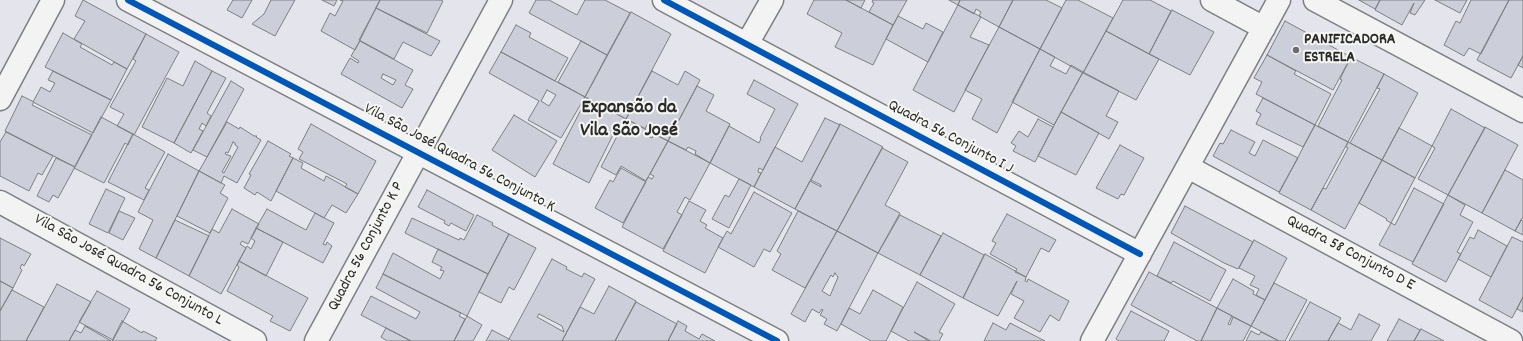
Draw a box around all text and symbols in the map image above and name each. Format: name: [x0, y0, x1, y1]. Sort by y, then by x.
place label: PANIFICADORA ESTRELA: [1304, 31, 1396, 69]
marker: PANIFICADORA ESTRELA: [1291, 45, 1301, 55]
district label: Expansão da Vila São José: [580, 97, 678, 144]
street label: Quadra 56 Conjunto I J: [884, 97, 1016, 179]
street label: Vila São José Quadra 56 Conjunto K: [360, 100, 558, 218]
street label: Quadra 56 Conjunto K P: [325, 179, 409, 315]
street label: Vila São José Quadra 56 Conjunto L: [30, 211, 226, 331]
street label: Quadra 58 Conjunto D E: [1283, 212, 1417, 296]

